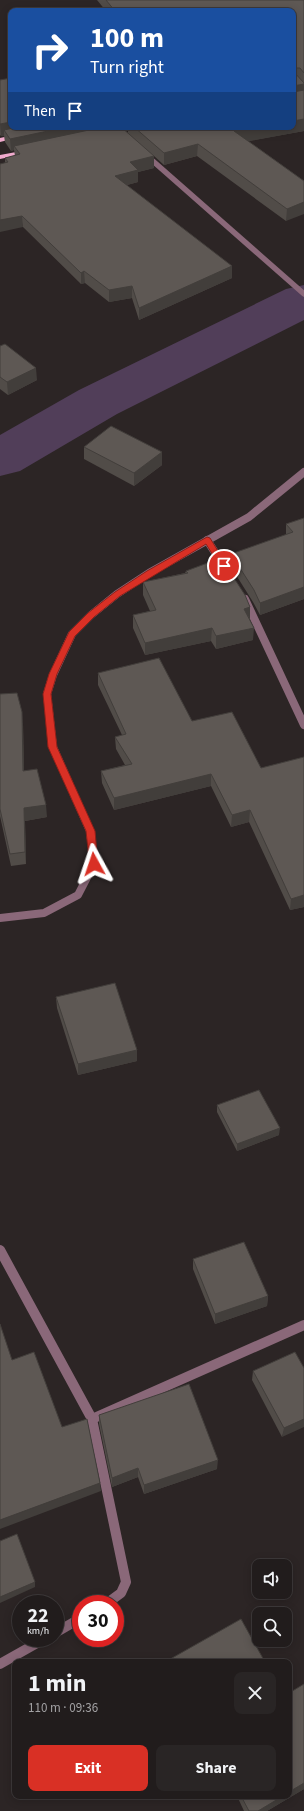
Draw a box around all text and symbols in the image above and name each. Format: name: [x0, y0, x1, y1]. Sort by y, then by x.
text: 100 m: [90, 18, 164, 58]
icon: right: [24, 24, 76, 76]
text: Turn right: [90, 55, 164, 80]
icon: arrive: [64, 100, 86, 122]
text: Then: [24, 101, 56, 122]
pin: [207, 549, 241, 583]
icon: arrive: [213, 555, 235, 577]
position arrow: [73, 843, 115, 885]
map controls: [252, 1559, 292, 1647]
button: sound: [252, 1559, 292, 1599]
speed limit sign: 30: [72, 1595, 124, 1647]
text: 22: [27, 1602, 49, 1630]
button: search: [252, 1607, 292, 1647]
text: km/h: [27, 1624, 49, 1638]
text: 1 min: [28, 1666, 86, 1701]
button: close: [234, 1672, 276, 1714]
text: 110 m · 09:36: [28, 1699, 98, 1717]
button: Exit: [28, 1745, 148, 1791]
button: Share: [156, 1745, 276, 1791]

